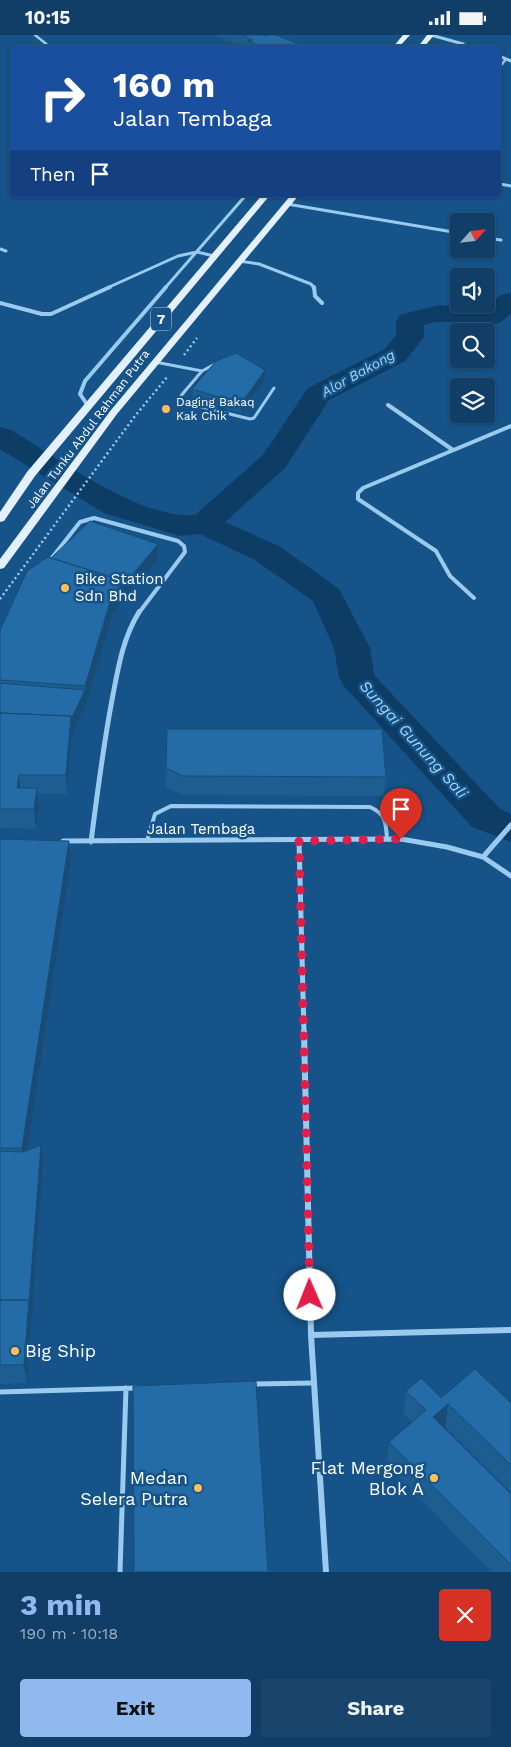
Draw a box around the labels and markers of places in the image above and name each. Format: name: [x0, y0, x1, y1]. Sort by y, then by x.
place label: Daging Bakaq Kak Chik: [176, 395, 255, 423]
marker: Daging Bakaq Kak Chik: [160, 403, 172, 415]
place label: Bike Station Sdn Bhd: [75, 570, 163, 605]
marker: Bike Station Sdn Bhd: [59, 582, 71, 594]
pin: [380, 788, 422, 839]
place label: Big Ship: [25, 1340, 96, 1361]
marker: Big Ship: [9, 1345, 21, 1357]
place label: Flat Mergong Blok A: [310, 1457, 424, 1499]
place label: Medan Selera Putra: [80, 1467, 188, 1509]
marker: Flat Mergong Blok A: [428, 1472, 440, 1484]
marker: Medan Selera Putra: [192, 1482, 204, 1494]

